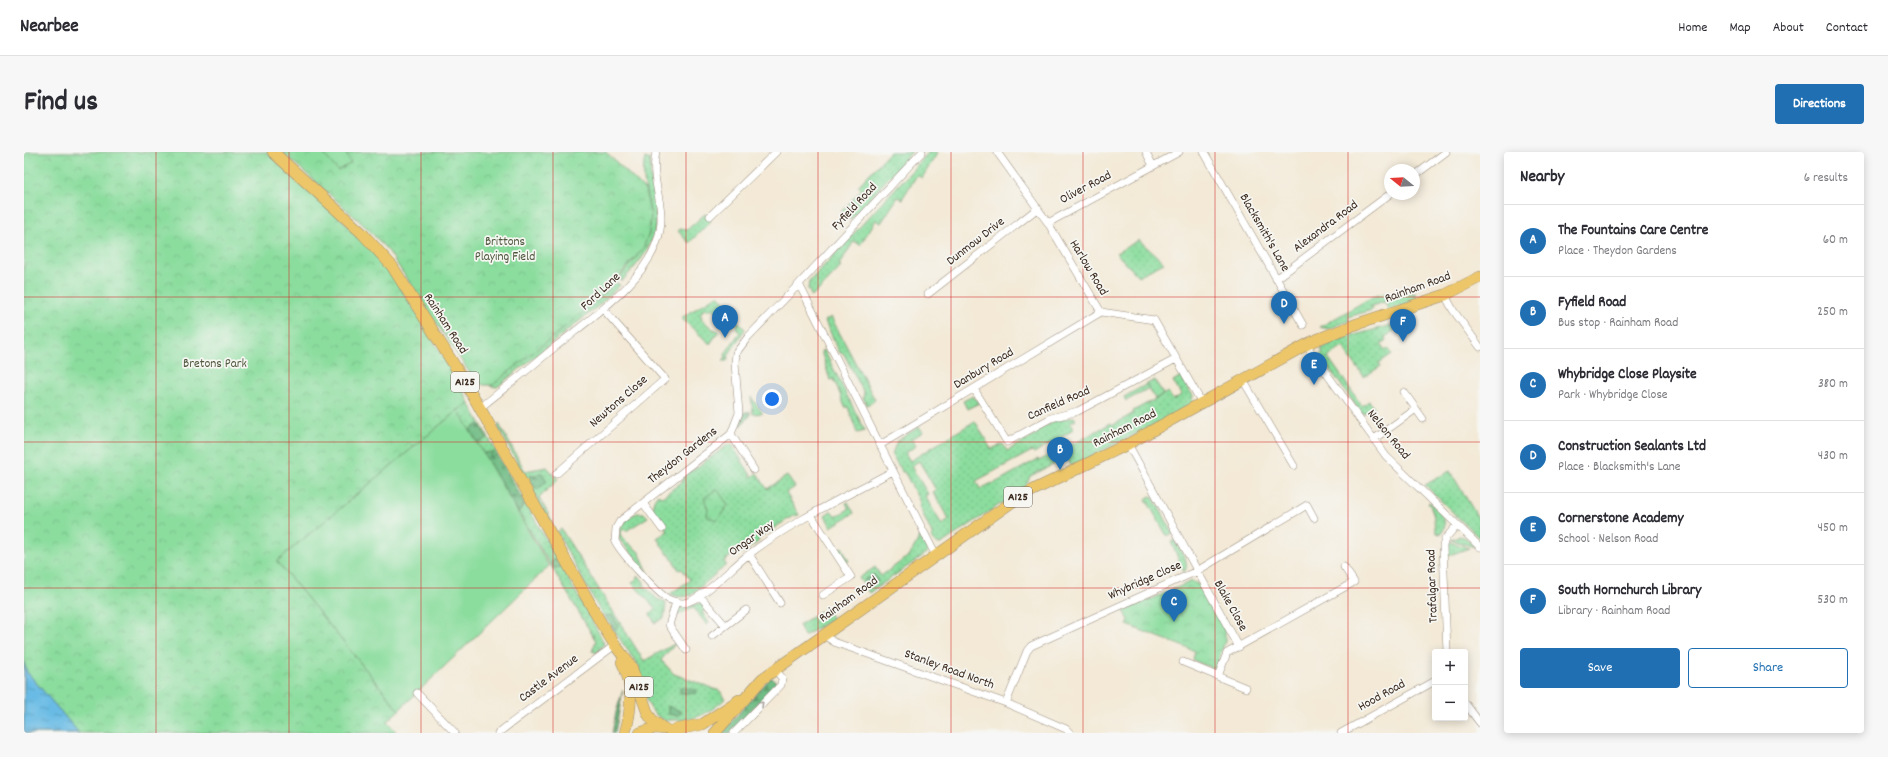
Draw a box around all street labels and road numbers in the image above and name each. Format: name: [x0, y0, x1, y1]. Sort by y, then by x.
street label: Oliver Road: [1057, 166, 1115, 210]
street label: Fyfield Road: [828, 179, 882, 235]
street label: Blacksmith's Lane: [1234, 190, 1294, 276]
street label: Alexandra Road: [1289, 196, 1363, 258]
street label: Dunmow Drive: [943, 213, 1009, 271]
street label: Harlow Road: [1064, 236, 1112, 300]
street label: Rainham Road: [1382, 267, 1454, 309]
street label: Ford Lane: [577, 268, 625, 316]
street label: Rainham Road: [418, 290, 472, 358]
street label: Danbury Road: [950, 343, 1018, 395]
street label: Newtons Close: [586, 371, 653, 433]
road number: A125: [451, 372, 479, 392]
street label: Canfield Road: [1025, 382, 1093, 426]
street label: Rainham Road: [1090, 405, 1160, 453]
street label: Nelson Road: [1362, 406, 1414, 464]
street label: Theydon Gardens: [644, 423, 722, 489]
road number: A125: [1004, 487, 1032, 507]
street label: Ongar Way: [725, 516, 779, 562]
street label: Trafalgar Road: [1422, 549, 1444, 623]
street label: Whybridge Close: [1106, 558, 1184, 604]
street label: Rainham Road: [815, 572, 883, 628]
street label: Blake Close: [1208, 577, 1252, 635]
street label: Stanley Road North: [901, 645, 997, 695]
street label: Castle Avenue: [515, 650, 583, 708]
street label: Hood Road: [1355, 675, 1409, 717]
road number: A125: [625, 677, 653, 697]

